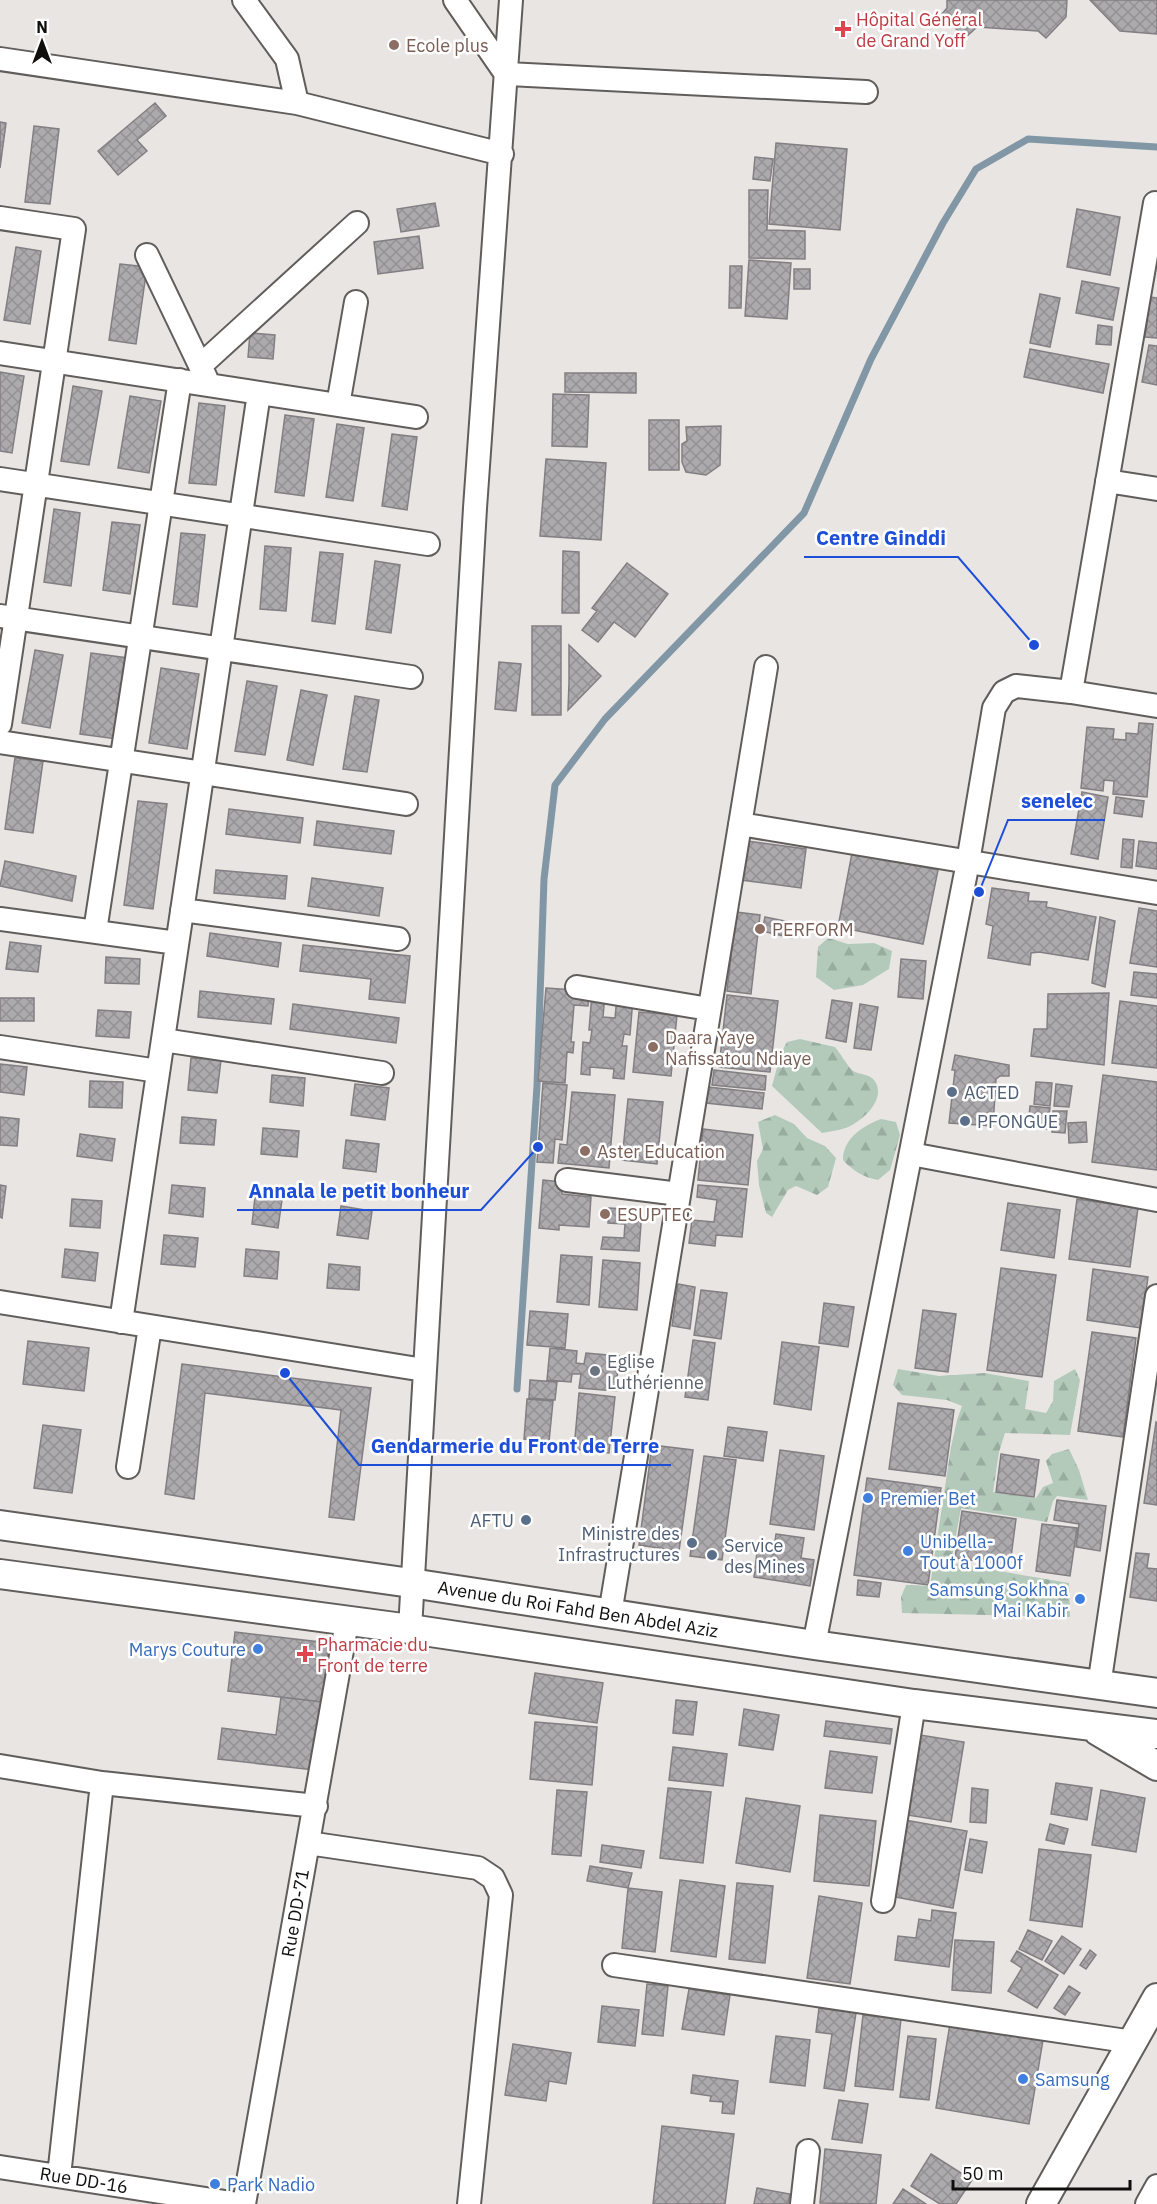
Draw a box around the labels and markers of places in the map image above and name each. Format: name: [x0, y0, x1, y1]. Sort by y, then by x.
place label: Hôpital Général de Grand Yoff: [856, 8, 982, 52]
marker: Hôpital Général de Grand Yoff: [834, 20, 852, 38]
place label: Ecole plus: [406, 34, 489, 57]
marker: Ecole plus: [387, 38, 401, 52]
callout: Centre Ginddi: [804, 519, 958, 557]
callout: senelec: [1008, 782, 1105, 820]
place label: PERFORM: [772, 918, 854, 941]
marker: PERFORM: [753, 922, 767, 936]
place label: Daara Yaye Nafissatou Ndiaye: [665, 1026, 811, 1070]
marker: Daara Yaye Nafissatou Ndiaye: [646, 1040, 660, 1054]
place label: ACTED: [964, 1081, 1019, 1104]
marker: ACTED: [945, 1085, 959, 1099]
place label: PFONGUE: [977, 1110, 1058, 1133]
marker: PFONGUE: [958, 1114, 972, 1128]
place label: Aster Education: [597, 1140, 725, 1163]
marker: Aster Education: [578, 1144, 592, 1158]
callout: Annala le petit bonheur: [237, 1172, 481, 1210]
place label: ESUPTEC: [617, 1203, 693, 1226]
marker: ESUPTEC: [598, 1207, 612, 1221]
place label: Eglise Luthérienne: [607, 1350, 704, 1394]
marker: Eglise Luthérienne: [588, 1364, 602, 1378]
callout: Gendarmerie du Front de Terre: [359, 1427, 671, 1465]
place label: Premier Bet: [880, 1487, 976, 1510]
marker: Premier Bet: [861, 1491, 875, 1505]
place label: AFTU: [470, 1509, 514, 1532]
marker: AFTU: [519, 1513, 533, 1527]
place label: Ministre des Infrastructures: [558, 1522, 680, 1566]
place label: Unibella- Tout à 1000f: [920, 1530, 1023, 1574]
place label: Service des Mines: [724, 1534, 805, 1578]
marker: Ministre des Infrastructures: [685, 1536, 699, 1550]
marker: Unibella- Tout à 1000f: [901, 1544, 915, 1558]
marker: Service des Mines: [705, 1548, 719, 1562]
place label: Samsung Sokhna Mai Kabir: [929, 1578, 1068, 1622]
marker: Samsung Sokhna Mai Kabir: [1073, 1592, 1087, 1606]
place label: Pharmacie du Front de terre: [317, 1633, 428, 1677]
place label: Marys Couture: [129, 1638, 246, 1661]
marker: Marys Couture: [251, 1642, 265, 1656]
marker: Pharmacie du Front de terre: [298, 1647, 312, 1661]
place label: Samsung: [1035, 2068, 1110, 2091]
marker: Samsung: [1016, 2072, 1030, 2086]
place label: Park Nadio: [227, 2173, 315, 2196]
marker: Park Nadio: [208, 2177, 222, 2191]

